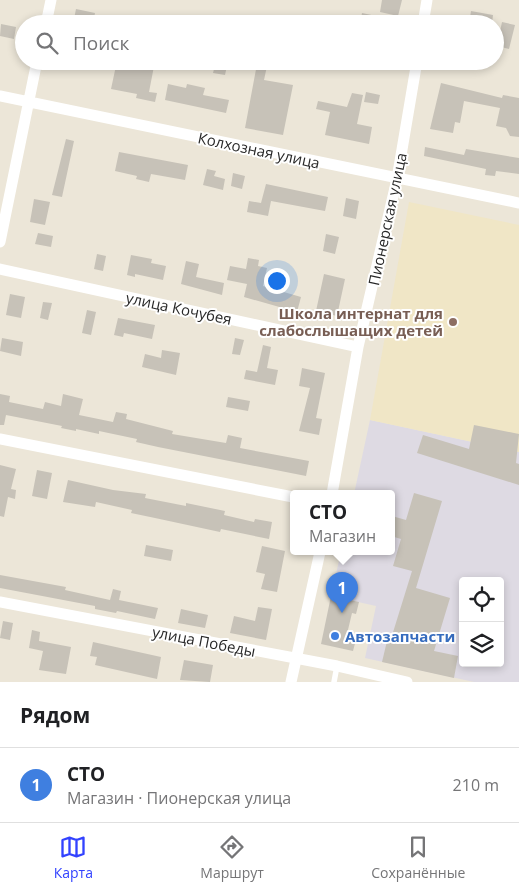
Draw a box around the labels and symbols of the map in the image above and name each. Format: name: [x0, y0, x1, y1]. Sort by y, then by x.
street label: Колхозная улица: [196, 127, 322, 173]
street label: Пионерская улица: [363, 151, 411, 287]
your location: [264, 268, 290, 294]
street label: улица Кочубея: [124, 287, 234, 329]
place label: Школа интернат для слабослышащих детей: [259, 303, 443, 340]
marker: Школа интернат для слабослышащих детей: [447, 316, 459, 328]
pin: 1: [326, 572, 358, 613]
street label: улица Победы: [151, 621, 257, 661]
place label: Автозапчасти: [345, 626, 455, 646]
marker: Автозапчасти: [329, 630, 341, 642]

